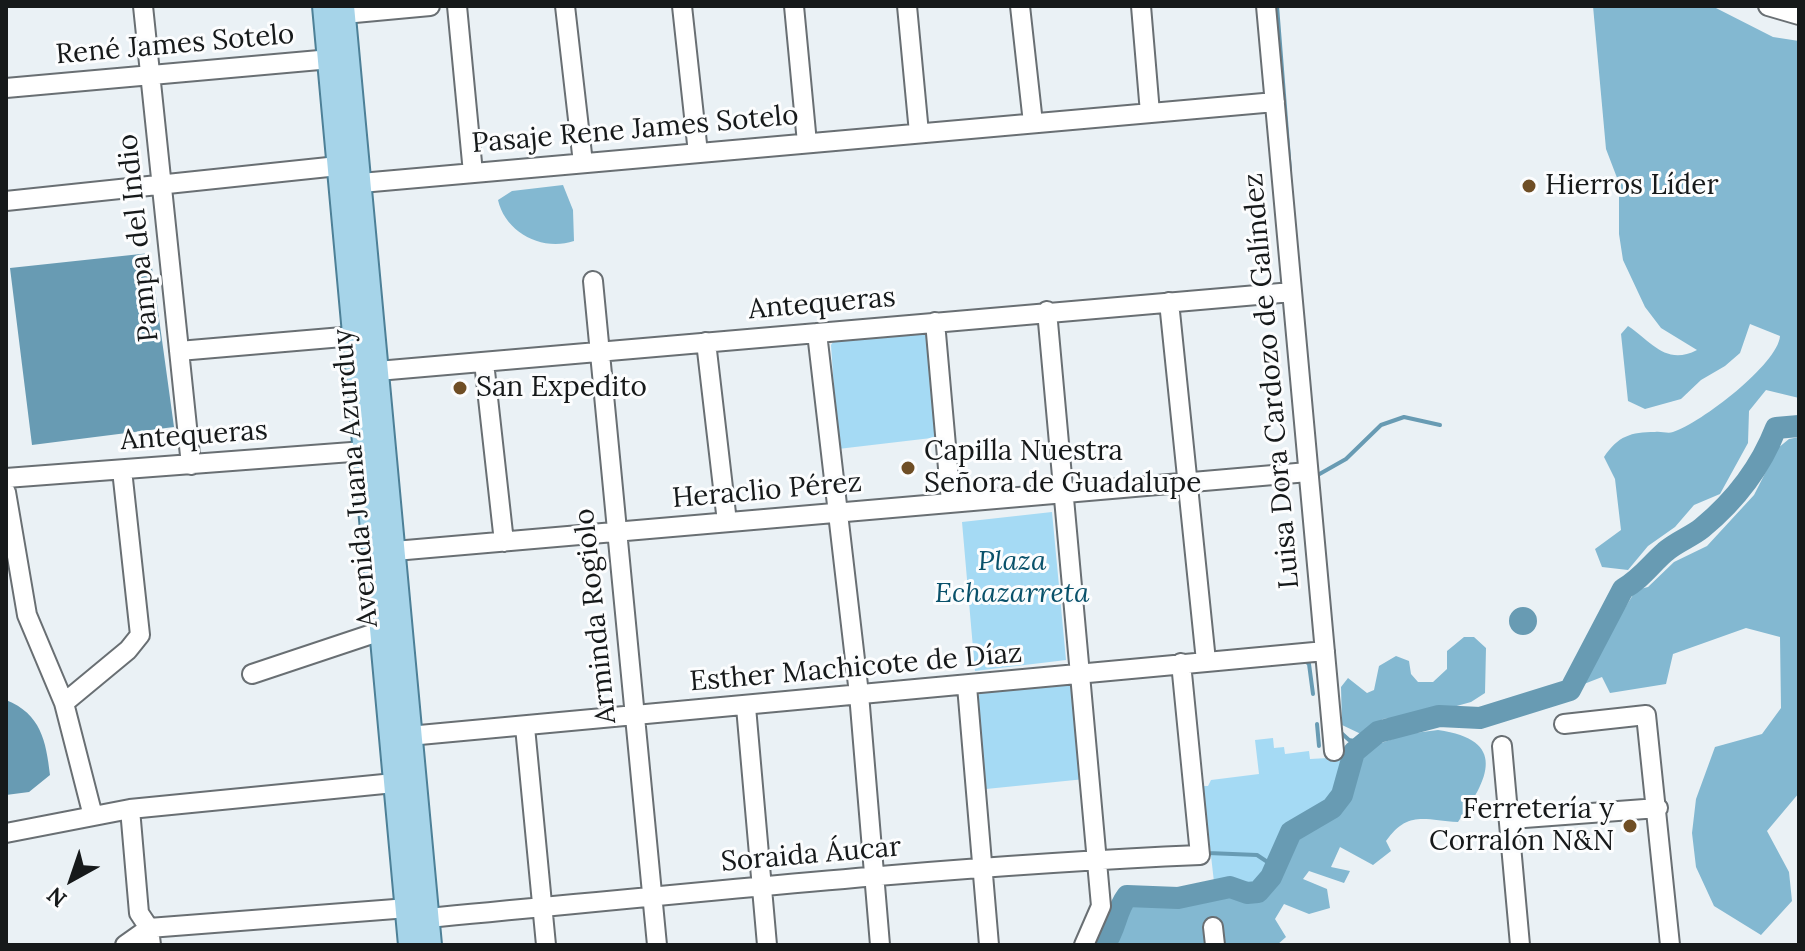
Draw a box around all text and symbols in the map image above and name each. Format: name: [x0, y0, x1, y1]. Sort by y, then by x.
street label: René James Sotelo: [54, 18, 296, 72]
street label: Pasaje Rene James Sotelo: [470, 99, 800, 161]
street label: Pampa del Indio: [111, 132, 167, 344]
place label: Hierros Líder: [1545, 169, 1719, 203]
street label: Luisa Dora Cardozo de Galíndez: [1237, 172, 1307, 590]
marker: Hierros Líder: [1520, 177, 1538, 195]
street label: Antequeras: [747, 281, 897, 327]
street label: Avenida Juana Azurduy: [326, 327, 386, 629]
place label: San Expedito: [476, 371, 647, 405]
marker: San Expedito: [451, 379, 469, 397]
street label: Antequeras: [119, 414, 269, 458]
place label: Capilla Nuestra Señora de Guadalupe: [924, 435, 1201, 501]
marker: Capilla Nuestra Señora de Guadalupe: [899, 459, 917, 477]
street label: Heraclio Pérez: [671, 466, 863, 516]
street label: Arminda Rogiolo: [568, 507, 624, 725]
park label: Plaza Echazarreta: [935, 545, 1089, 611]
street label: Esther Machicote de Díaz: [688, 637, 1024, 699]
place label: Ferretería y Corralón N&N: [1429, 793, 1614, 859]
marker: Ferretería y Corralón N&N: [1621, 817, 1639, 835]
street label: Soraida Áucar: [720, 830, 902, 880]
north arrow: [32, 839, 112, 919]
text: N: [41, 881, 72, 914]

